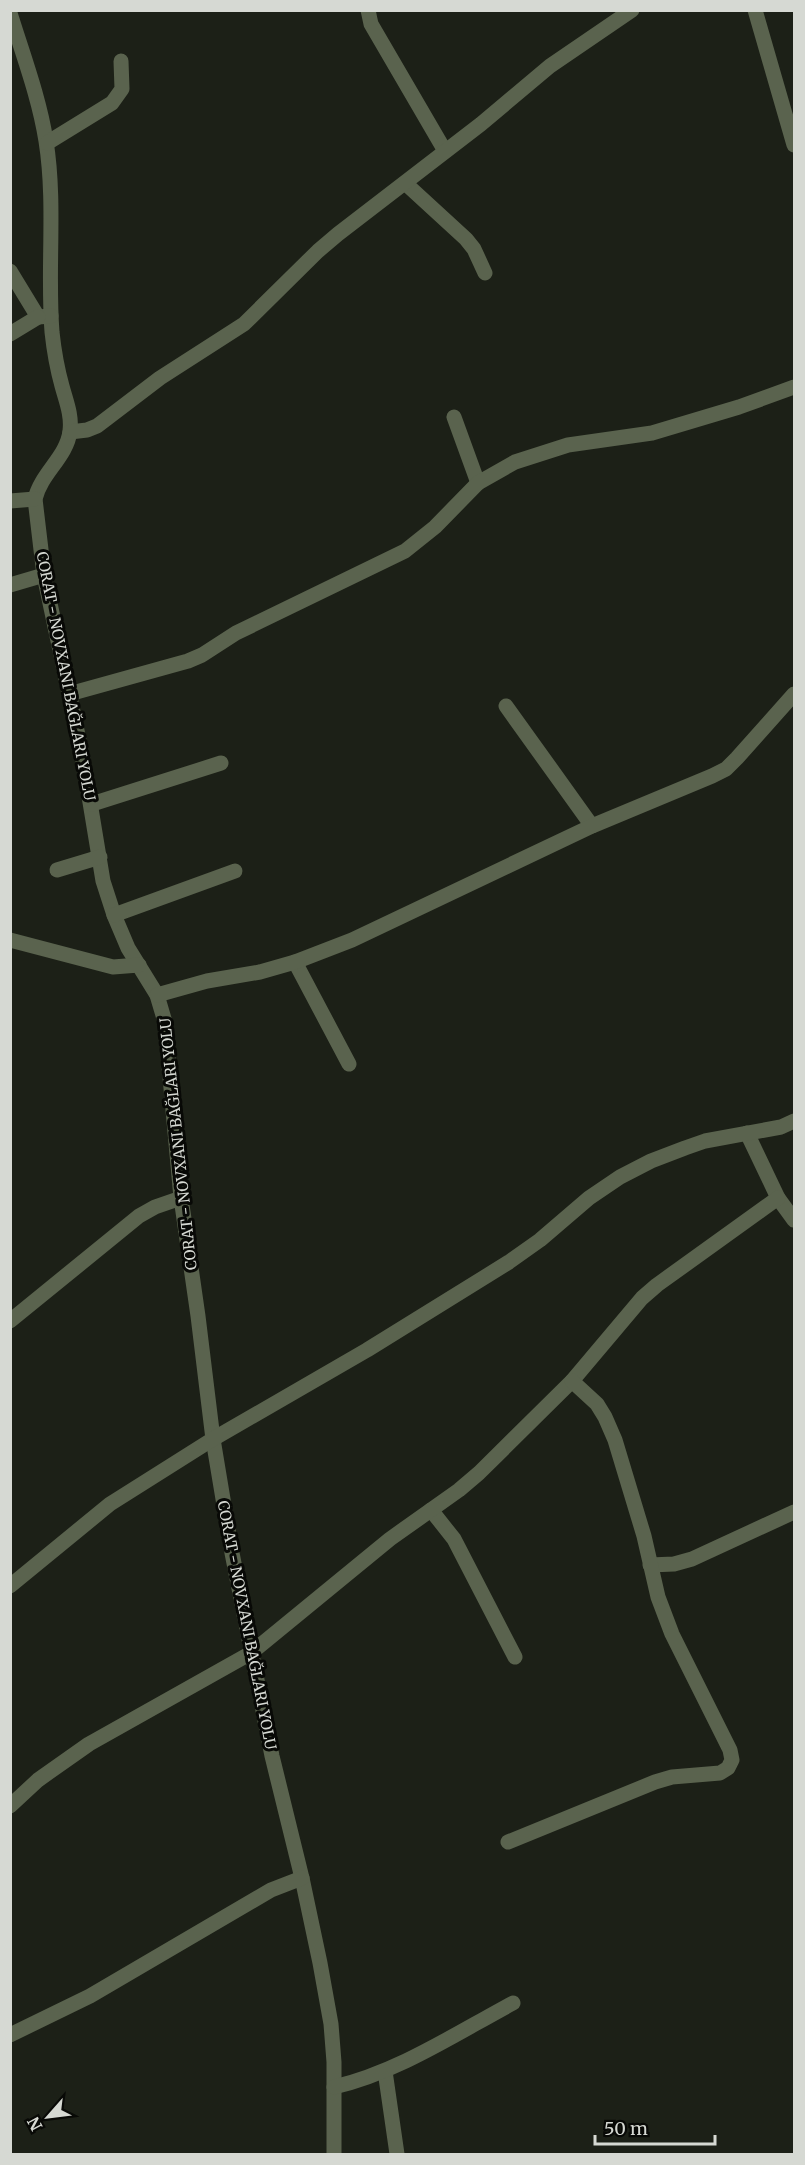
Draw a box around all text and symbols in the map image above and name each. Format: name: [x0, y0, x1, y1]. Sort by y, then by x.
street label: CORAT - NOVXANI BAĞLARI YOLU: [33, 550, 100, 802]
street label: CORAT - NOVXANI BAĞLARI YOLU: [154, 1017, 201, 1271]
street label: CORAT - NOVXANI BAĞLARI YOLU: [214, 1499, 281, 1751]
north arrow: [18, 2087, 78, 2147]
scale bar: [595, 2108, 715, 2146]
text: N: [23, 2113, 47, 2134]
text: 50 m: [604, 2117, 648, 2140]

